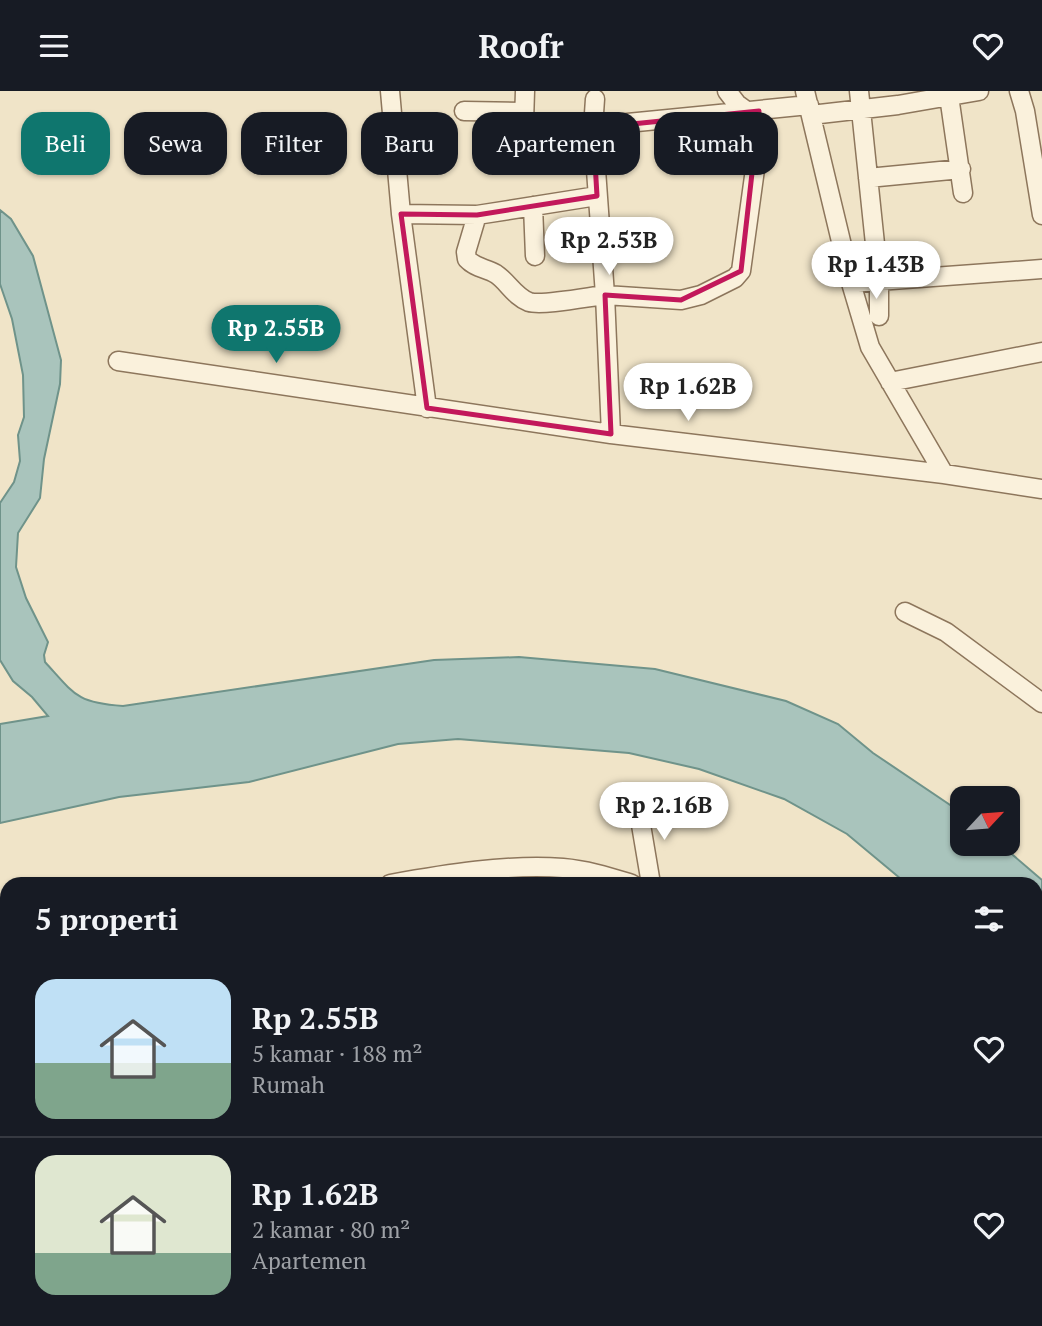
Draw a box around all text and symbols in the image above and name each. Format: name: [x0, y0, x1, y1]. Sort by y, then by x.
text: Roofr: [478, 25, 564, 67]
icon: menu: [35, 27, 73, 65]
icon: heart: [969, 27, 1007, 65]
chip: Beli: [21, 112, 110, 175]
chip: Sewa: [124, 112, 227, 175]
chip: Filter: [241, 112, 347, 175]
chip: Baru: [361, 112, 458, 175]
chip: Apartemen: [472, 112, 640, 175]
chip: Rumah: [654, 112, 778, 175]
pin: Rp 2.53B: [537, 218, 681, 277]
text: Rp 2.53B: [561, 224, 657, 255]
pin: Rp 1.43B: [804, 241, 948, 301]
text: Rp 1.43B: [828, 248, 924, 279]
pin: Rp 2.55B: [204, 306, 348, 365]
text: Rp 2.55B: [228, 312, 324, 343]
pin: Rp 1.62B: [616, 363, 760, 423]
text: Rp 1.62B: [640, 370, 736, 401]
pin: Rp 2.16B: [592, 783, 736, 842]
north arrow: [950, 786, 1020, 856]
map controls: [950, 786, 1020, 856]
text: Rp 2.16B: [616, 789, 712, 820]
text: 5 properti: [35, 899, 178, 939]
icon: filters: [970, 900, 1008, 938]
text: Rp 2.55B: [252, 998, 378, 1038]
icon: home: [91, 1007, 175, 1091]
icon: heart: [970, 1030, 1008, 1068]
text: 5 kamar · 188 m²: [252, 1038, 422, 1069]
text: Rumah: [252, 1069, 325, 1100]
text: Rp 1.62B: [252, 1174, 378, 1214]
icon: home: [91, 1183, 175, 1267]
icon: heart: [970, 1206, 1008, 1244]
text: 2 kamar · 80 m²: [252, 1214, 410, 1245]
text: Apartemen: [252, 1245, 366, 1276]

